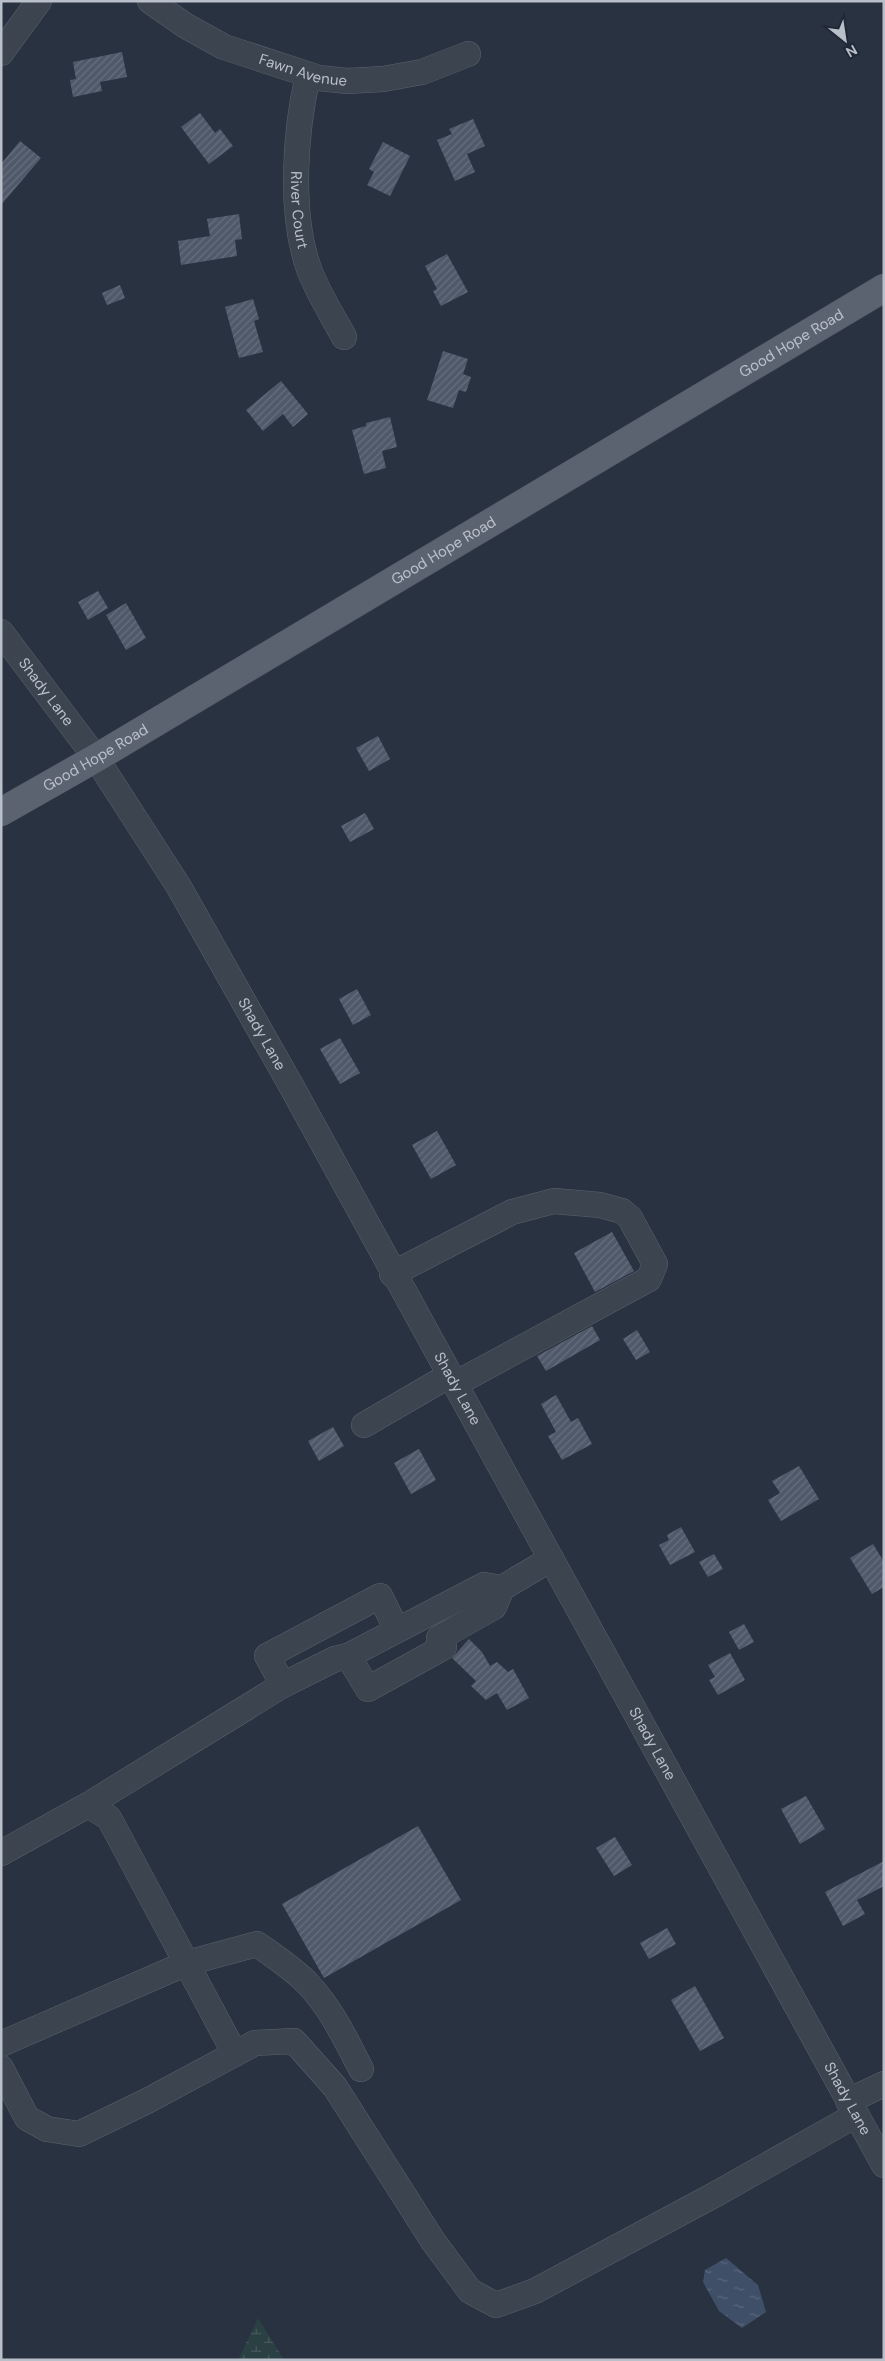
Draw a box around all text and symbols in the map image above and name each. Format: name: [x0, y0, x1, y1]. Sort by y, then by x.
north arrow: [820, 15, 870, 65]
text: N: [843, 41, 860, 62]
street label: Fawn Avenue: [256, 49, 348, 91]
street label: River Court: [286, 171, 313, 251]
street label: Good Hope Road: [735, 304, 847, 382]
street label: Good Hope Road: [388, 512, 500, 590]
street label: Shady Lane: [14, 654, 78, 730]
street label: Good Hope Road: [39, 719, 152, 796]
street label: Shady Lane: [233, 994, 290, 1074]
street label: Shady Lane: [429, 1349, 486, 1429]
street label: Shady Lane: [624, 1704, 681, 1784]
street label: Shady Lane: [819, 2058, 876, 2139]

